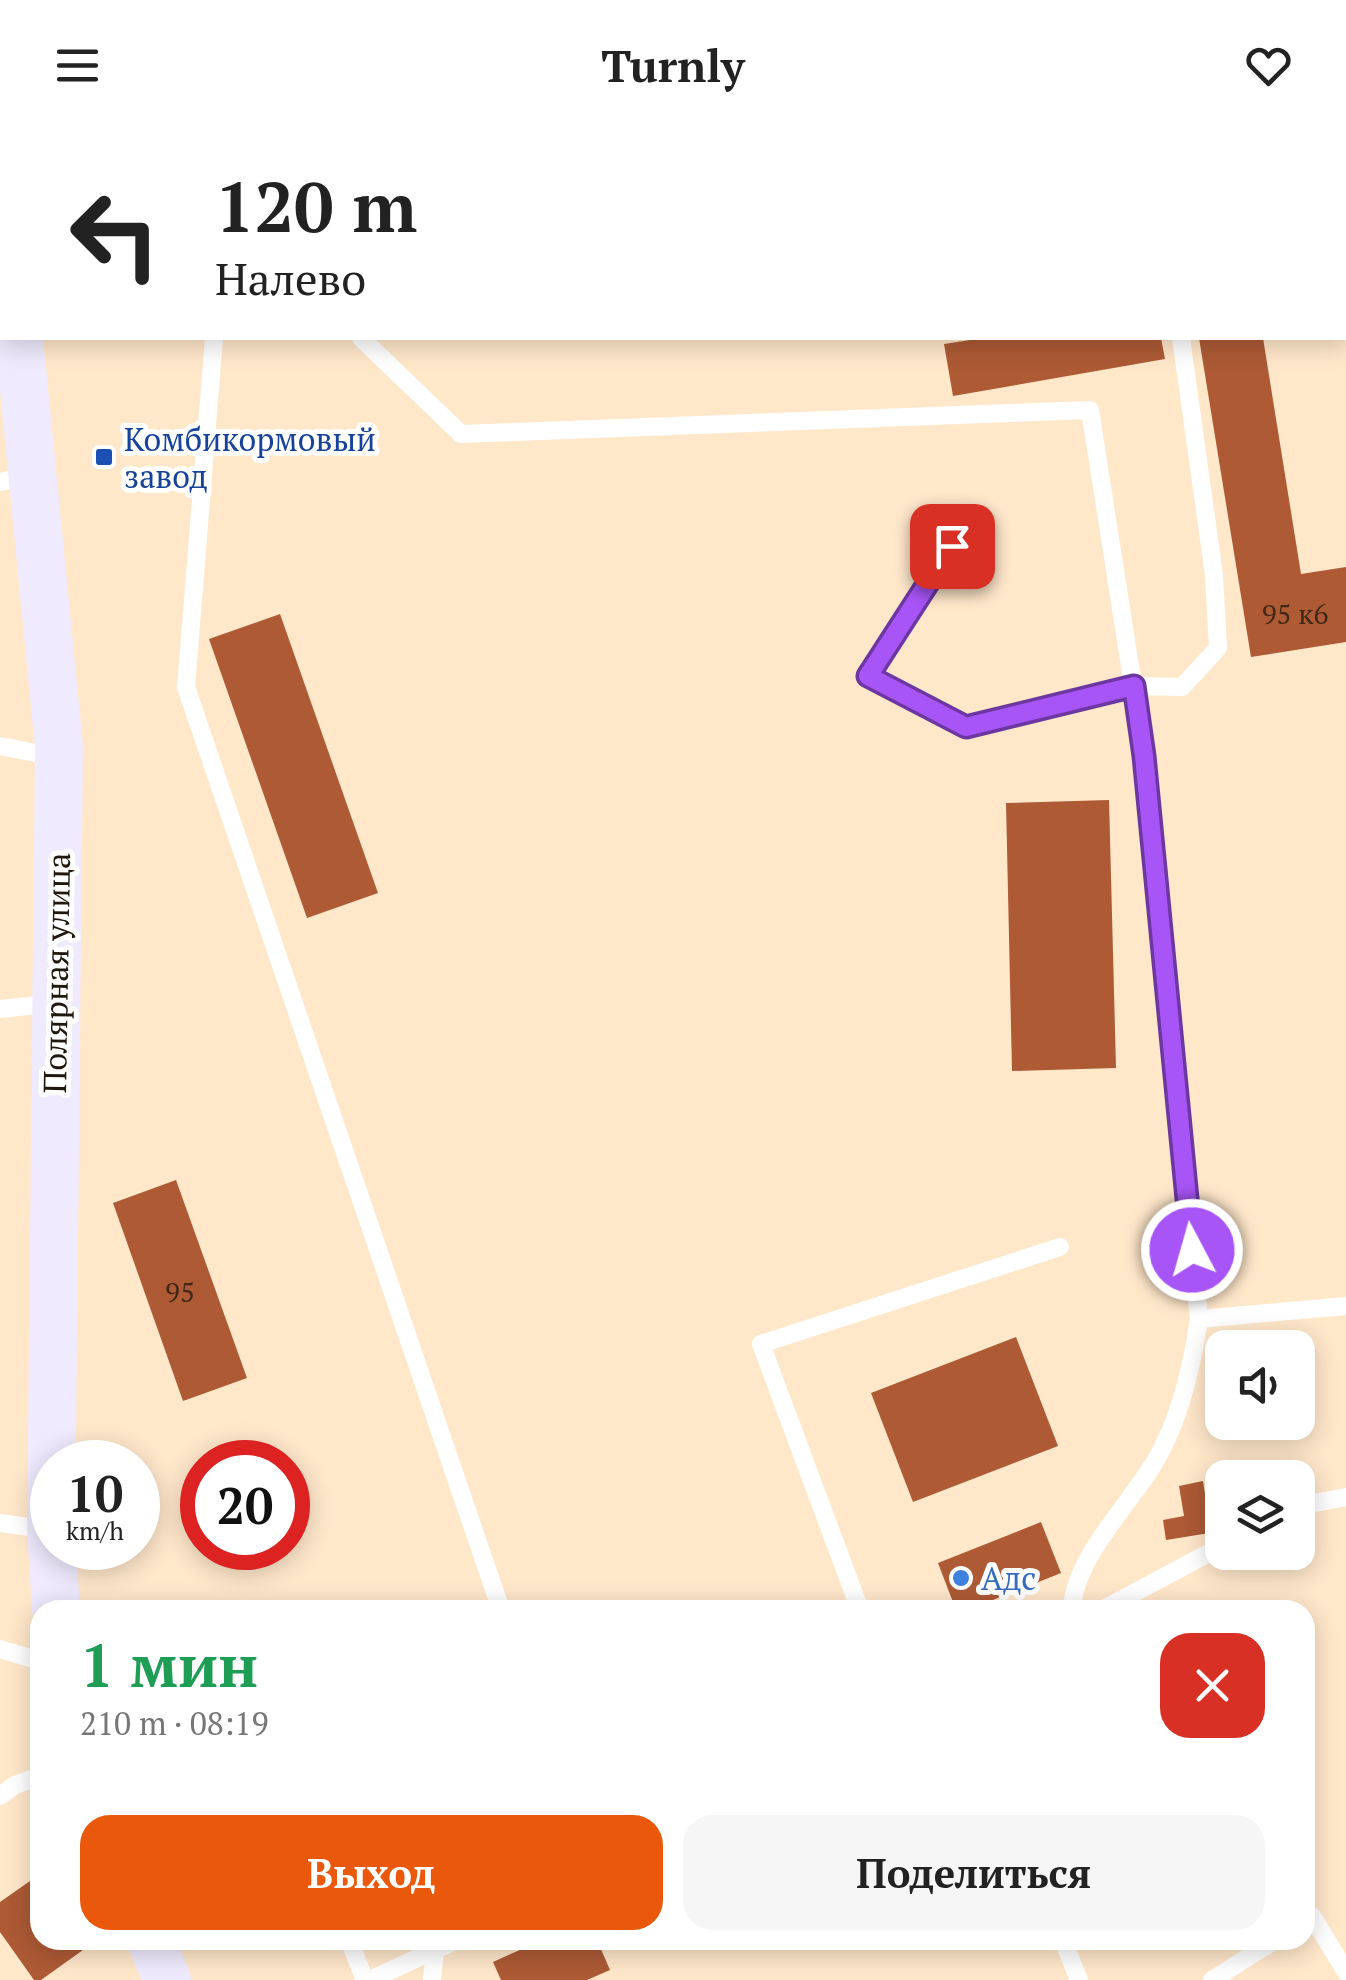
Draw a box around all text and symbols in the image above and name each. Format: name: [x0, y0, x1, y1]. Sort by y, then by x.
text: Turnly: [601, 35, 745, 95]
icon: menu: [50, 38, 105, 93]
icon: heart: [1241, 38, 1296, 93]
text: 120 m: [215, 159, 417, 252]
icon: left: [50, 170, 180, 300]
text: Налево: [215, 248, 366, 308]
place label: Комбикормовый завод: [124, 418, 376, 497]
marker: Комбикормовый завод: [93, 446, 115, 468]
pin: [910, 504, 995, 589]
icon: arrive: [925, 519, 980, 574]
house number: 95 к6: [1262, 595, 1328, 632]
street label: Полярная улица: [33, 852, 79, 1094]
position arrow: [1140, 1198, 1244, 1302]
house number: 95: [165, 1273, 195, 1310]
map controls: [1205, 1330, 1315, 1570]
button: sound: [1205, 1330, 1315, 1440]
speed limit sign: 20: [180, 1440, 310, 1570]
text: 10: [67, 1460, 123, 1526]
button: layers: [1205, 1460, 1315, 1570]
text: km/h: [66, 1514, 124, 1547]
place label: Адс: [981, 1557, 1036, 1599]
marker: Адс: [950, 1567, 972, 1589]
text: 1 мин: [80, 1625, 258, 1704]
button: close: [1160, 1633, 1265, 1738]
text: 210 m · 08:19: [80, 1702, 268, 1744]
button: Выход: [80, 1815, 663, 1930]
button: Поделиться: [683, 1815, 1265, 1930]

